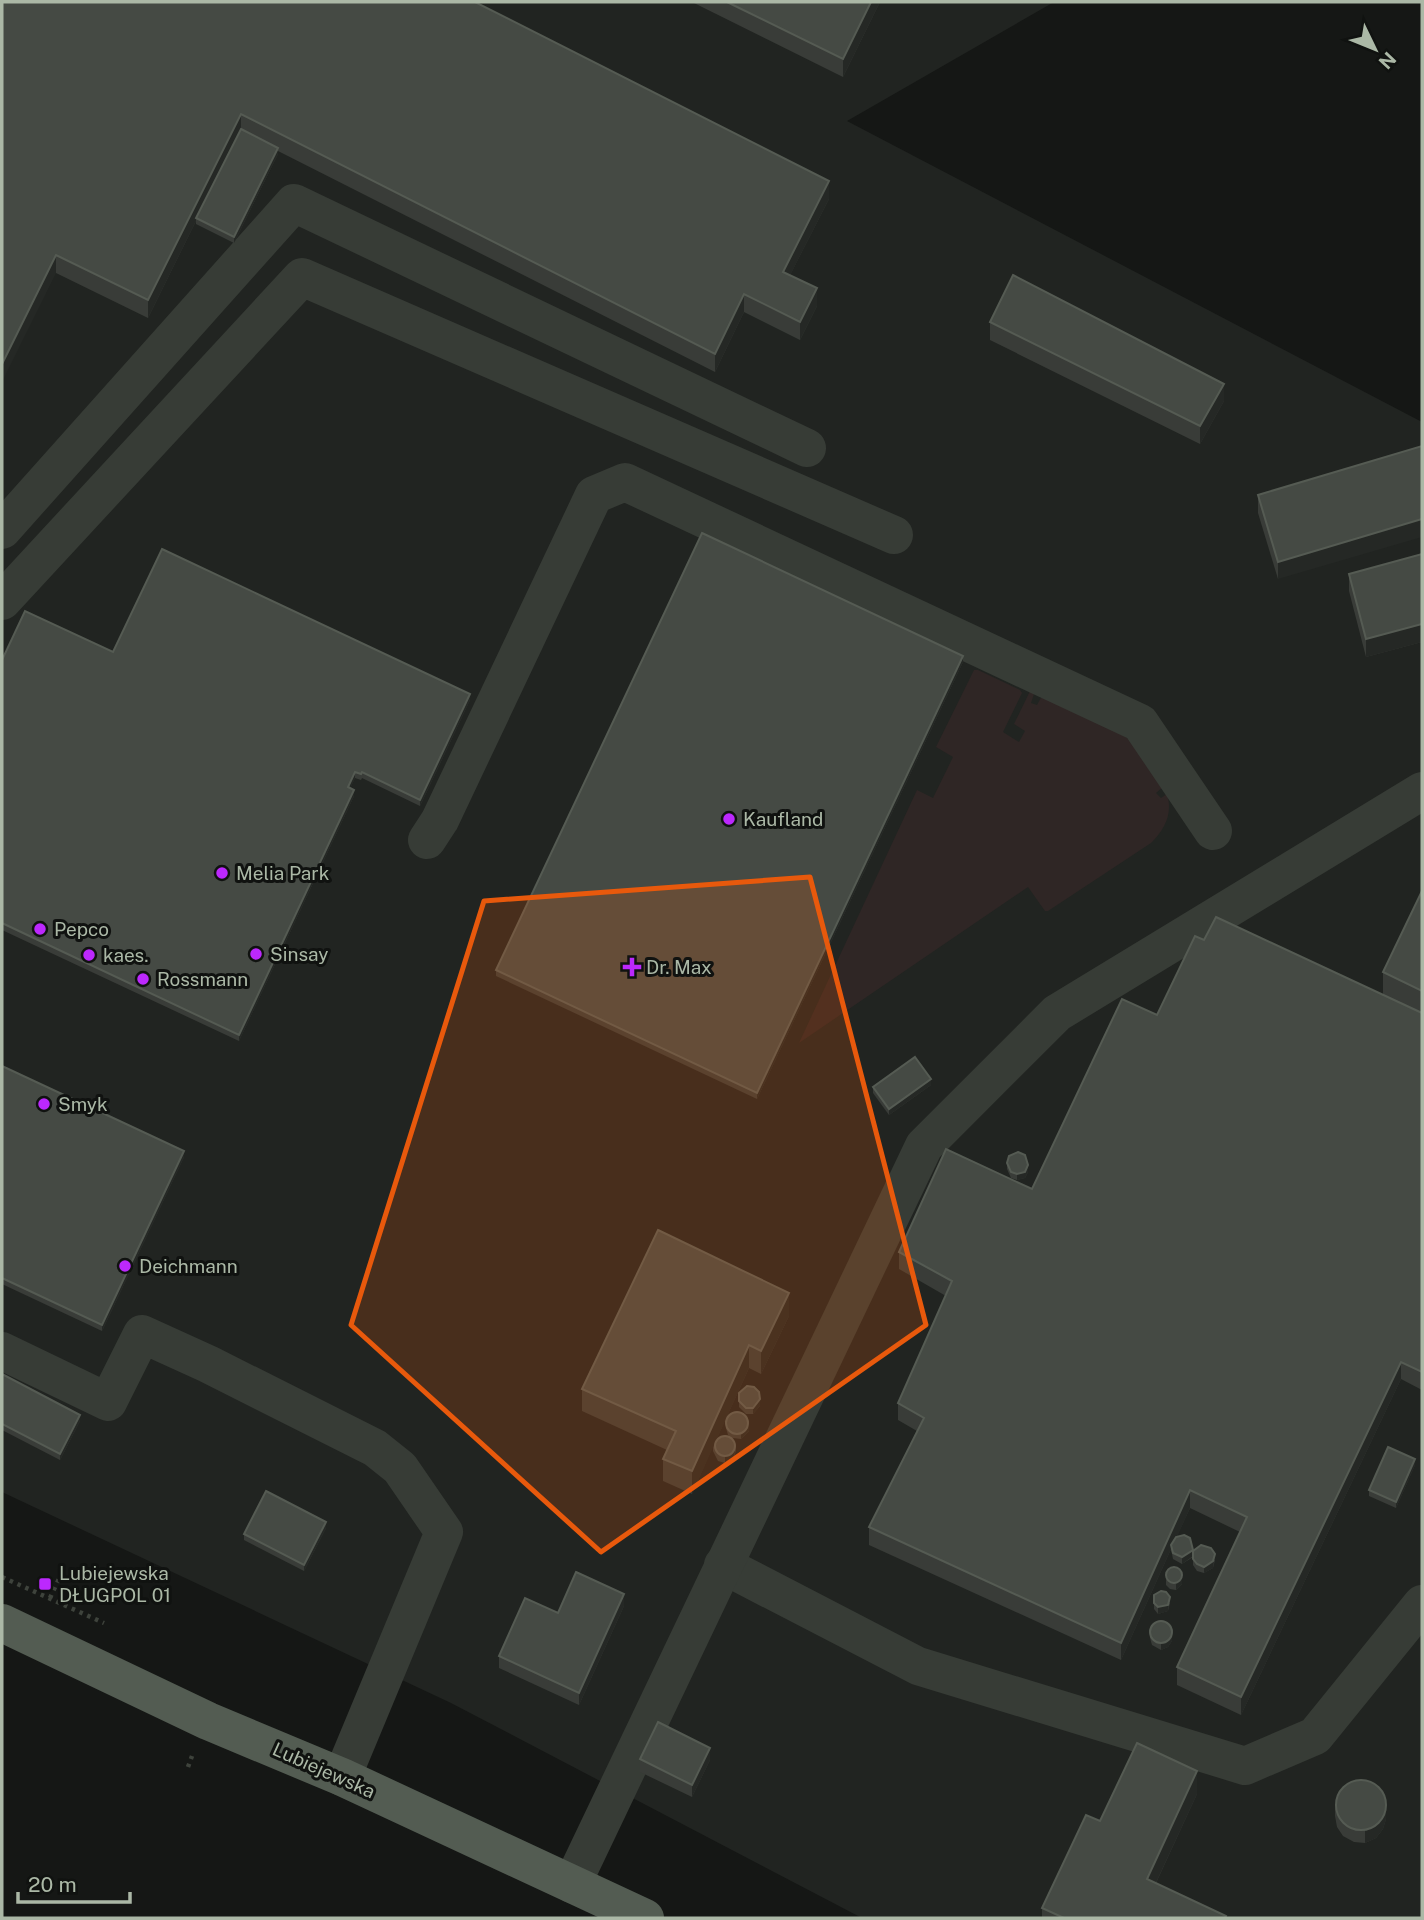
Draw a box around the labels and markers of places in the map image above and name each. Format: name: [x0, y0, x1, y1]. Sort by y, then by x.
place label: Kaufland: [743, 808, 823, 830]
marker: Kaufland: [721, 811, 737, 827]
place label: Melia Park: [236, 862, 330, 884]
marker: Melia Park: [214, 865, 230, 881]
place label: Pepco: [54, 918, 109, 940]
marker: Pepco: [32, 921, 48, 937]
place label: Sinsay: [270, 943, 328, 965]
place label: kaes.: [103, 944, 149, 966]
marker: Sinsay: [248, 946, 264, 962]
marker: kaes.: [81, 947, 97, 963]
place label: Dr. Max: [646, 956, 712, 978]
marker: Dr. Max: [624, 959, 640, 975]
place label: Rossmann: [157, 968, 248, 990]
marker: Rossmann: [135, 971, 151, 987]
place label: Smyk: [58, 1093, 108, 1115]
marker: Smyk: [36, 1096, 52, 1112]
place label: Deichmann: [139, 1255, 238, 1277]
marker: Deichmann: [117, 1258, 133, 1274]
place label: Lubiejewska DŁUGPOL 01: [59, 1562, 171, 1606]
marker: Lubiejewska DŁUGPOL 01: [37, 1576, 53, 1592]

